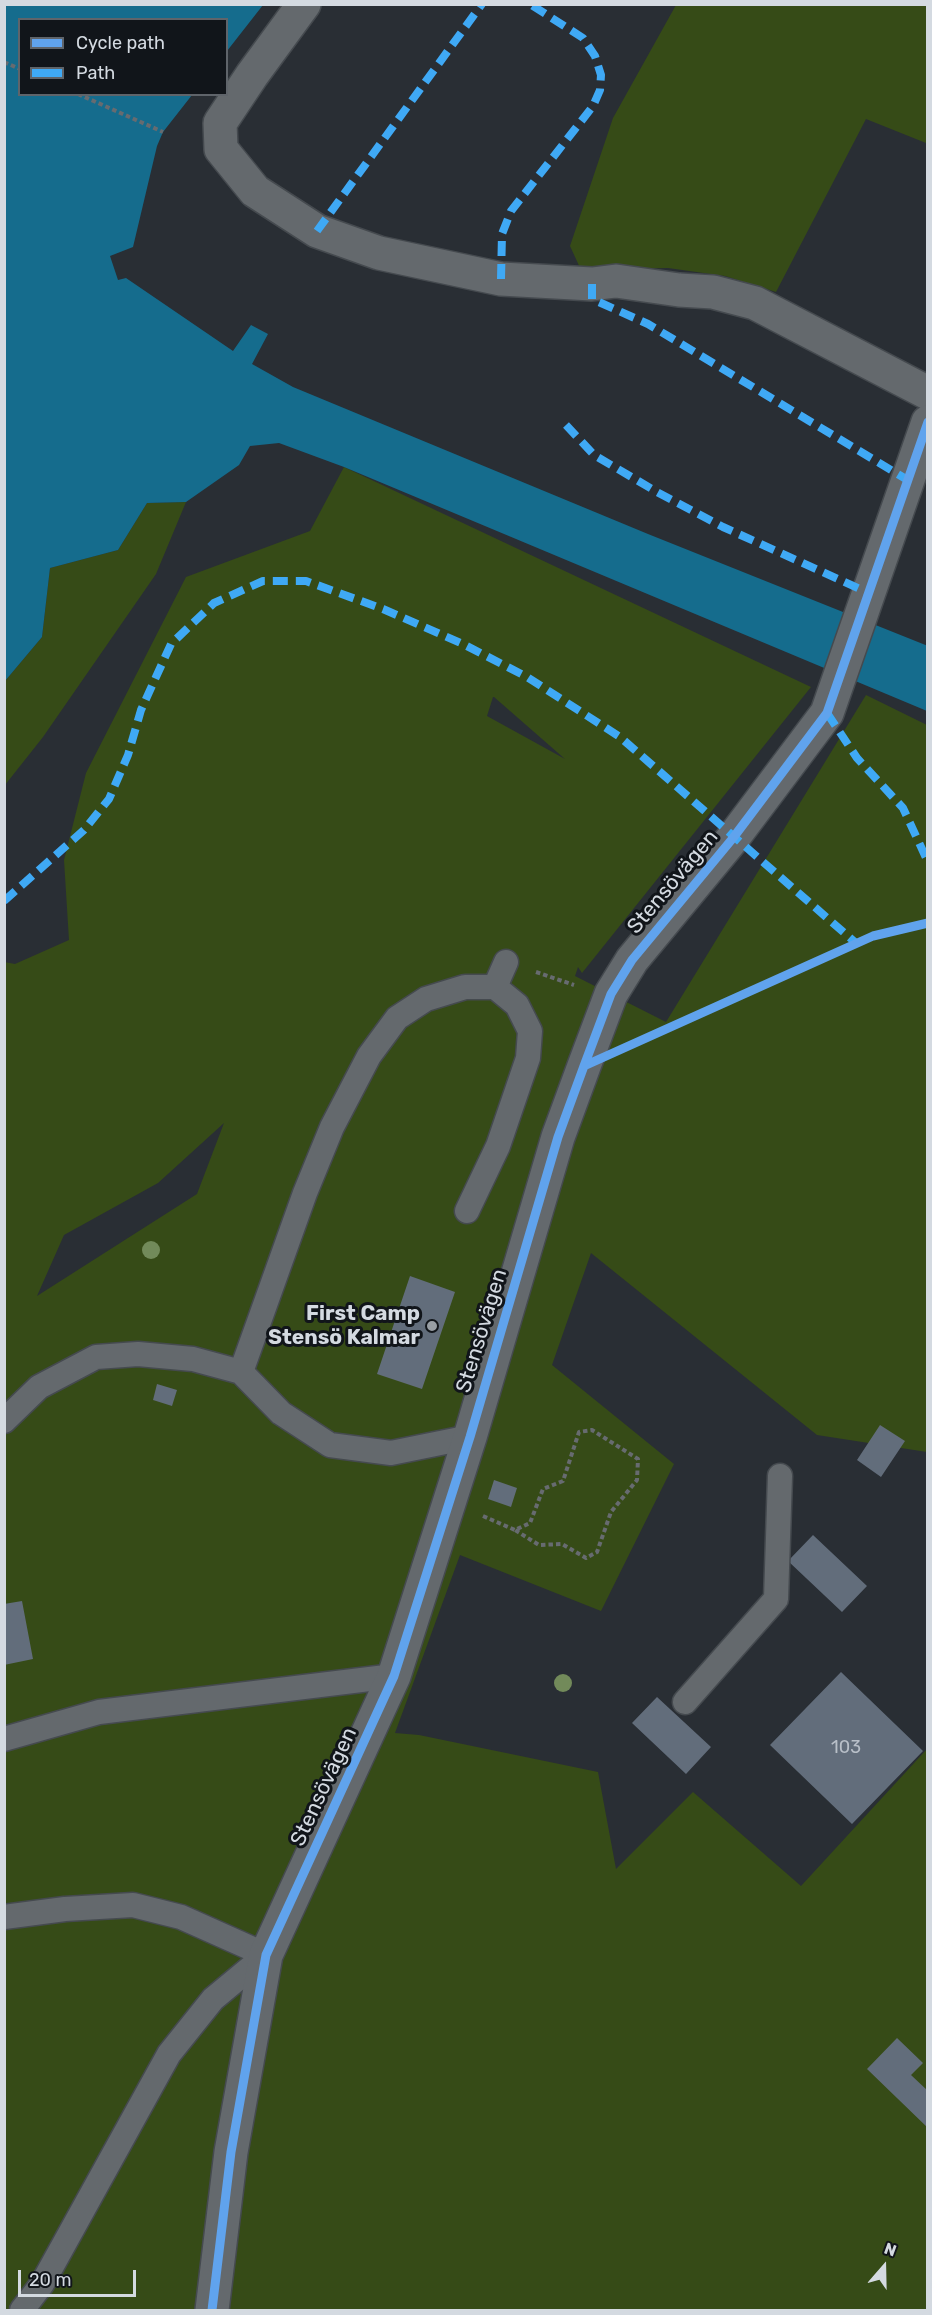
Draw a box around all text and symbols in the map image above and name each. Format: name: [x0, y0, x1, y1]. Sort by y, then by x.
legend: [18, 18, 228, 96]
text: Cycle path: [76, 32, 165, 54]
text: Path: [76, 62, 115, 84]
street label: Stensövägen: [622, 825, 724, 939]
street label: Stensövägen: [451, 1266, 513, 1396]
place label: First Camp Stensö Kalmar: [268, 1301, 420, 1351]
marker: First Camp Stensö Kalmar: [425, 1319, 439, 1333]
street label: Stensövägen: [286, 1724, 362, 1850]
house number: 103: [831, 1737, 861, 1759]
north arrow: [854, 2237, 914, 2297]
text: N: [882, 2239, 899, 2261]
scale bar: [21, 2258, 140, 2296]
text: 20 m: [29, 2269, 71, 2291]

